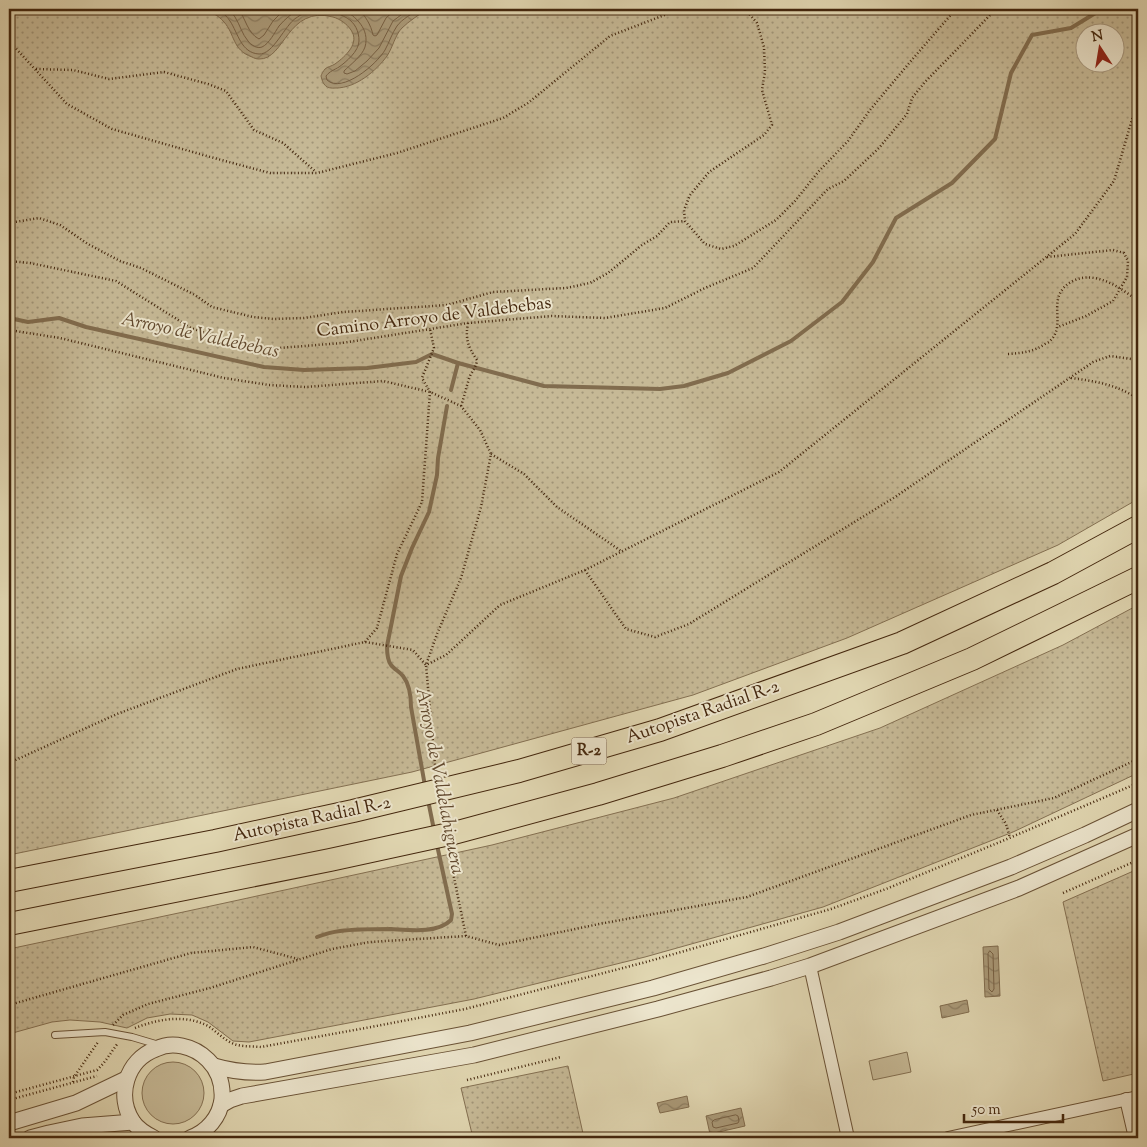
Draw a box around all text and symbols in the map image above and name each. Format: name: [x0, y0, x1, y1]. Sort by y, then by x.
north arrow: [1074, 22, 1124, 72]
text: N: [1090, 26, 1105, 48]
street label: Camino Arroyo de Valdebebas: [315, 291, 553, 345]
water label: Arroyo de Valdebebas: [119, 306, 281, 366]
street label: Autopista Radial R-2: [623, 674, 784, 751]
water label: Arroyo de Valdelahiguera: [408, 685, 470, 877]
road number: R-2: [572, 738, 606, 764]
street label: Autopista Radial R-2: [231, 790, 394, 849]
scale bar: [964, 1092, 1063, 1124]
text: 50 m: [971, 1100, 1001, 1121]

